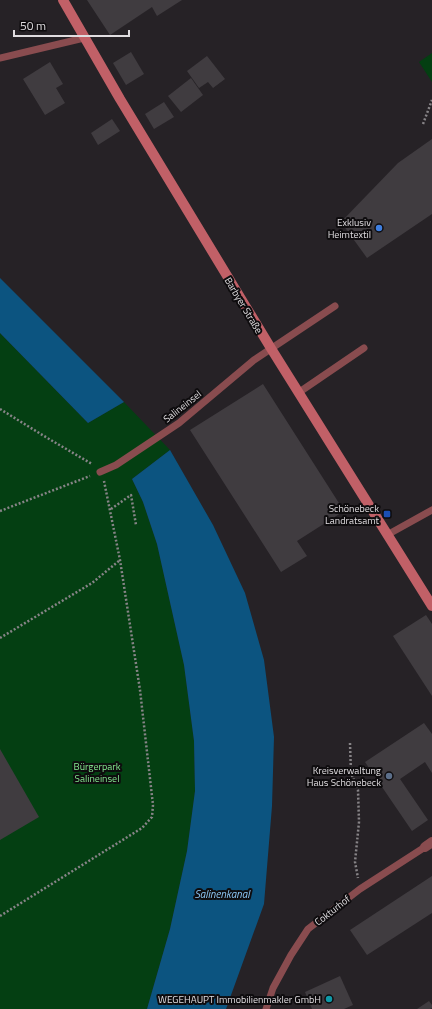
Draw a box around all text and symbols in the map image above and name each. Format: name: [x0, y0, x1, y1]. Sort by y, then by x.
scale bar: [14, 12, 129, 38]
text: 50 m: [20, 16, 46, 35]
place label: Exklusiv Heimtextil: [328, 215, 371, 242]
marker: Exklusiv Heimtextil: [374, 223, 384, 233]
street label: Barbyer Straße: [221, 274, 266, 336]
street label: Salineinsel: [160, 387, 205, 426]
place label: Schönebeck Landratsamt: [325, 501, 379, 528]
marker: Schönebeck Landratsamt: [382, 509, 392, 519]
park label: Bürgerpark Salineinsel: [73, 759, 121, 786]
place label: Kreisverwaltung Haus Schönebeck: [307, 763, 381, 790]
marker: Kreisverwaltung Haus Schönebeck: [384, 771, 394, 781]
water label: Salinenkanal: [194, 886, 251, 902]
street label: Cokturhof: [311, 891, 354, 929]
place label: WEGEHAUPT Immobilienmakler GmbH: [158, 992, 321, 1007]
marker: WEGEHAUPT Immobilienmakler GmbH: [324, 994, 334, 1004]

